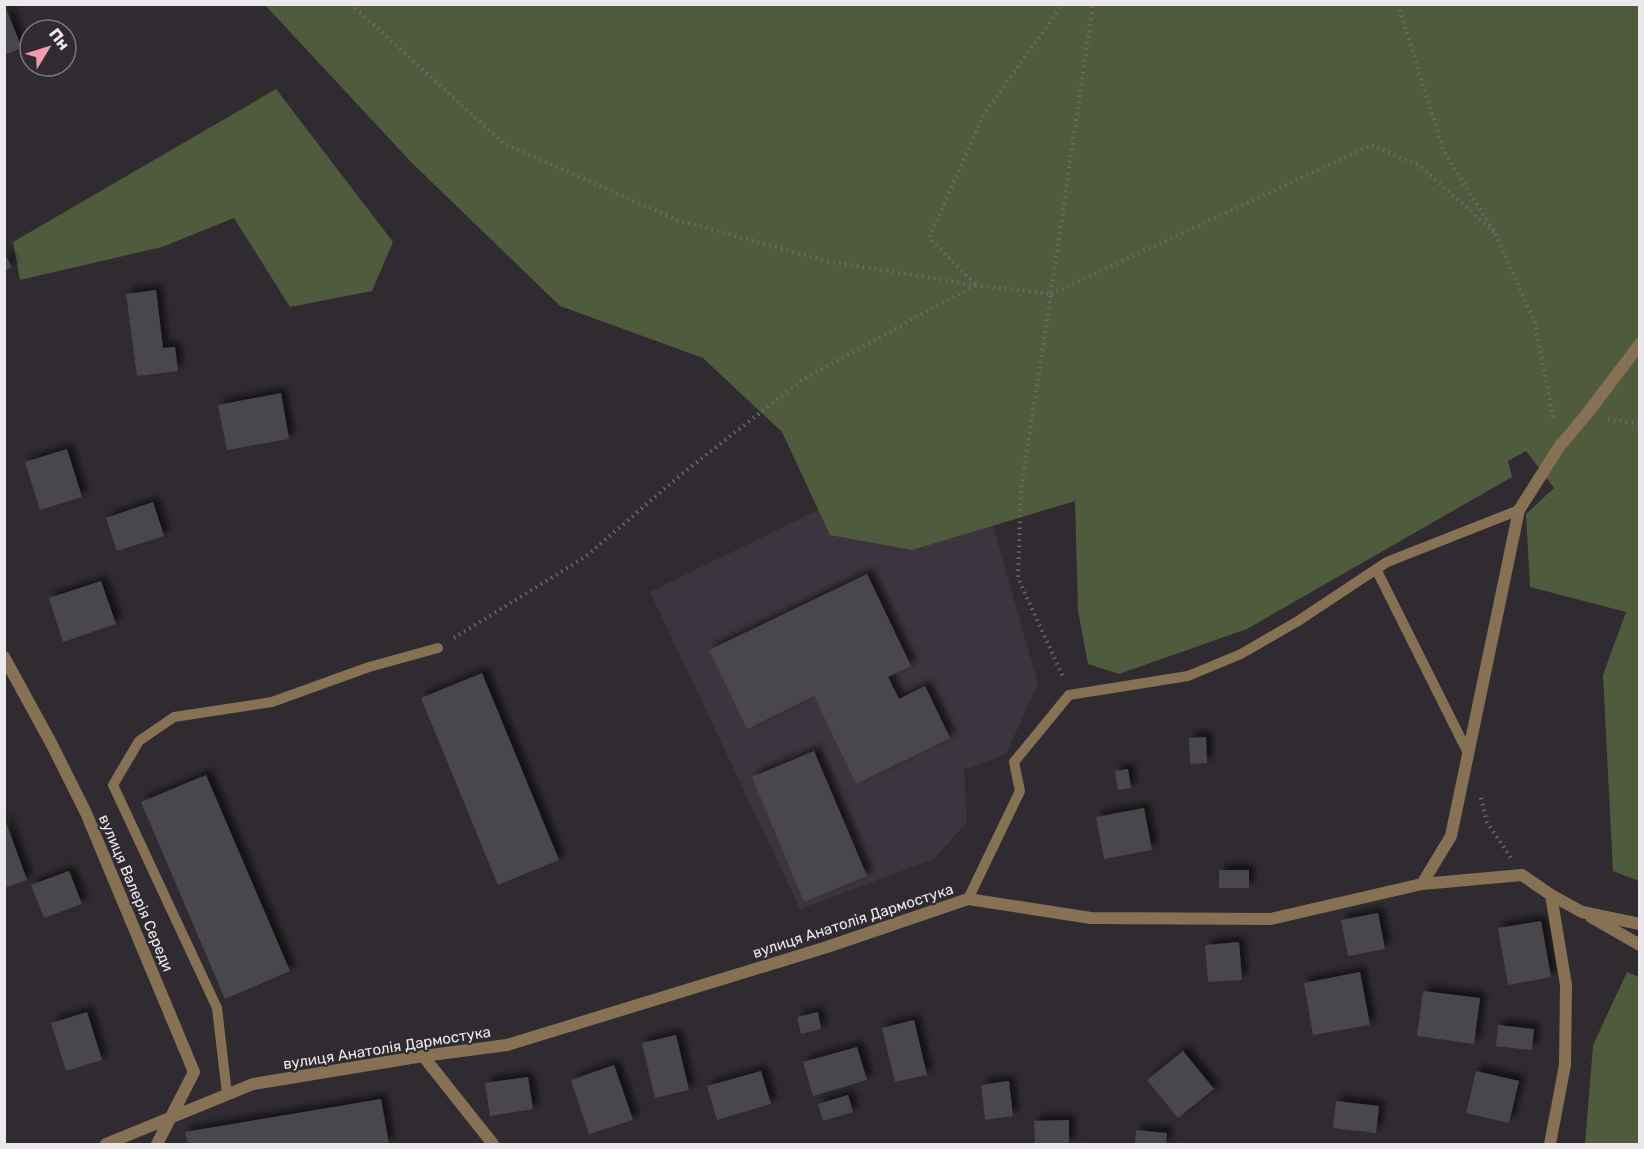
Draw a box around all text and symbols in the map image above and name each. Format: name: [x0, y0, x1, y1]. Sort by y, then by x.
north arrow: [18, 18, 78, 78]
text: Пн: [45, 25, 74, 54]
street label: вулиця Валерія Середи: [95, 812, 177, 974]
street label: вулиця Анатолія Дармостука: [750, 880, 956, 962]
street label: вулиця Анатолія Дармостука: [282, 1023, 492, 1073]

